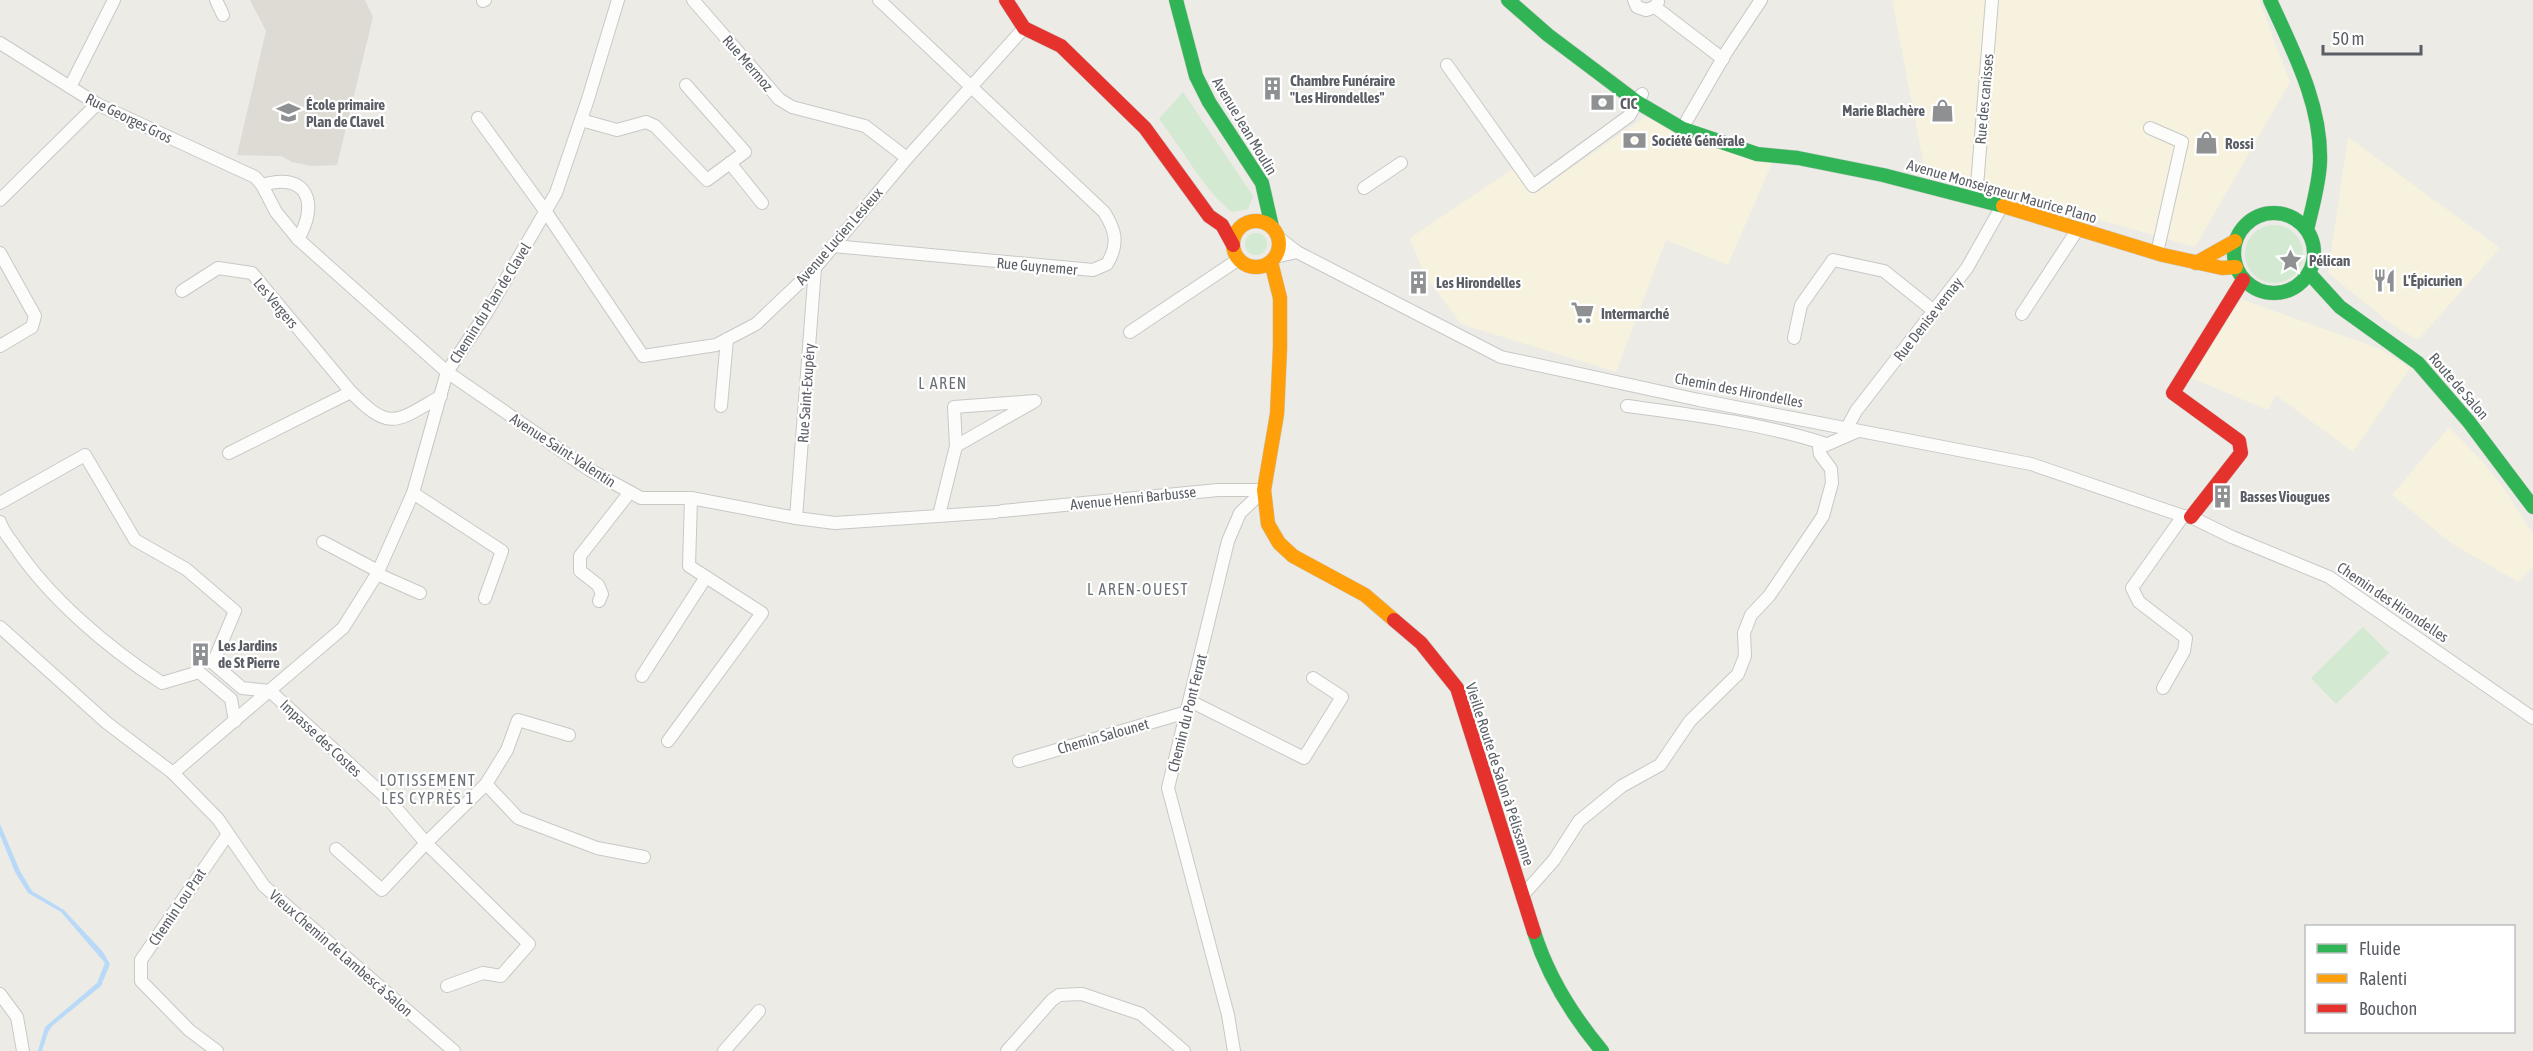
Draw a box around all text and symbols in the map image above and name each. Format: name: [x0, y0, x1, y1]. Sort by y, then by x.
scale bar: [2323, 18, 2420, 56]
text: 50 m: [2332, 28, 2364, 49]
street label: Rue Mermoz: [719, 32, 777, 95]
street label: Rue des canisses: [1972, 53, 1996, 145]
place label: Chambre Funéraire "Les Hirondelles": [1290, 72, 1395, 106]
street label: Avenue Jean Moulin: [1209, 74, 1281, 178]
building icon: Chambre Funéraire "Les Hirondelles": [1259, 76, 1285, 102]
street label: Rue Georges Gros: [83, 90, 175, 146]
bank icon: CIC: [1589, 90, 1615, 116]
place label: CIC: [1620, 95, 1638, 112]
place label: École primaire Plan de Clavel: [306, 96, 385, 130]
shop icon: Marie Blachère: [1930, 97, 1956, 123]
school or university icon: École primaire Plan de Clavel: [275, 100, 301, 126]
place label: Marie Blachère: [1842, 102, 1925, 119]
bank icon: Société Générale: [1621, 127, 1647, 153]
shop icon: Rossi: [2194, 130, 2220, 156]
place label: Société Générale: [1652, 132, 1745, 149]
place label: Rossi: [2225, 135, 2254, 152]
street label: Avenue Monseigneur Maurice Plano: [1905, 156, 2099, 226]
street label: Avenue Lucien Lesieux: [792, 184, 886, 288]
street label: Chemin du Plan de Clavel: [446, 240, 534, 366]
place icon: Pélican: [2278, 247, 2304, 273]
place label: Pélican: [2309, 252, 2350, 269]
street label: Rue Guynemer: [996, 254, 1079, 278]
restaurant icon: L'Épicurien: [2372, 267, 2398, 293]
building icon: Les Hirondelles: [1405, 269, 1431, 295]
place label: L'Épicurien: [2403, 272, 2462, 289]
street label: Les Vergers: [250, 274, 302, 332]
place label: Les Hirondelles: [1436, 274, 1521, 291]
street label: Rue Denise vernay: [1890, 274, 1966, 364]
supermarket icon: Intermarché: [1570, 300, 1596, 326]
place label: Intermarché: [1601, 305, 1670, 322]
street label: Rue Saint-Exupéry: [794, 343, 818, 443]
street label: Route de Salon: [2426, 349, 2492, 423]
street label: Chemin des Hirondelles: [1673, 369, 1805, 411]
district label: L AREN: [918, 374, 968, 392]
street label: Avenue Saint-Valentin: [507, 410, 619, 490]
street label: Avenue Henri Barbusse: [1069, 483, 1197, 513]
building icon: Basses Viougues: [2209, 483, 2235, 509]
place label: Basses Viougues: [2240, 488, 2330, 505]
street label: Chemin des Hirondelles: [2334, 558, 2452, 646]
district label: L AREN-OUEST: [1087, 580, 1189, 598]
place label: Les Jardins de St Pierre: [218, 637, 280, 671]
building icon: Les Jardins de St Pierre: [187, 641, 213, 667]
street label: Chemin du Pont Ferrat: [1164, 652, 1210, 774]
street label: Vieille Route de Salon à Pélissanne: [1462, 680, 1538, 868]
street label: Impasse des Costes: [277, 696, 365, 780]
street label: Chemin Salounet: [1055, 715, 1151, 757]
district label: LOTISSEMENT LES CYPRÈS 1: [380, 771, 476, 807]
street label: Chemin Lou Prat: [145, 865, 209, 949]
street label: Vieux Chemin de Lambesc à Salon: [266, 886, 416, 1020]
legend: [2305, 925, 2515, 1033]
text: Fluide: [2359, 938, 2401, 959]
text: Ralenti: [2359, 968, 2407, 989]
text: Bouchon: [2359, 998, 2417, 1019]

